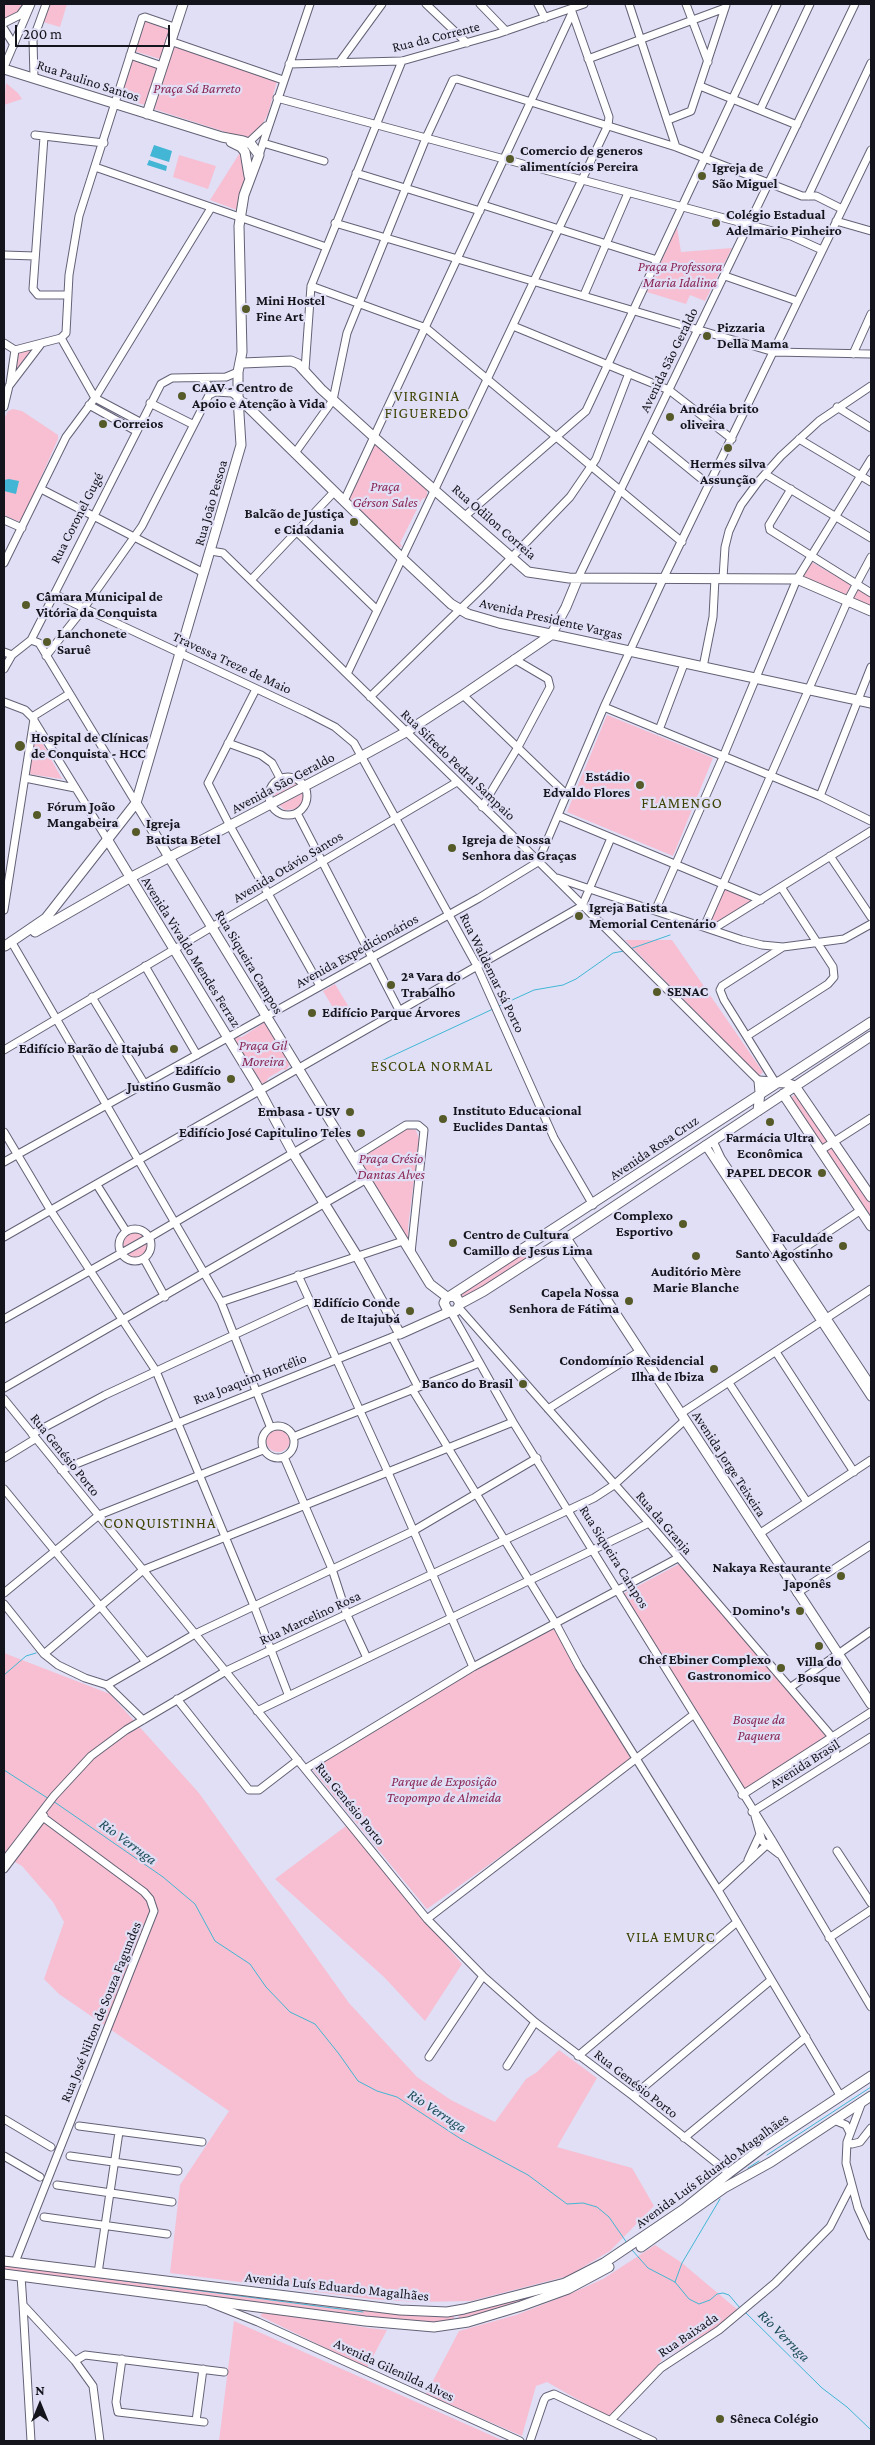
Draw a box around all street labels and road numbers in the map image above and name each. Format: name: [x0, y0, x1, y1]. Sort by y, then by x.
street label: Rua da Corrente: [390, 18, 482, 56]
street label: Rua Paulino Santos: [35, 57, 141, 105]
street label: Avenida São Geraldo: [636, 305, 702, 415]
street label: Rua João Pessoa: [191, 458, 231, 548]
street label: Rua Coronel Gugé: [47, 470, 107, 566]
street label: Rua Odilon Correia: [448, 481, 540, 563]
street label: Avenida Presidente Vargas: [478, 594, 624, 644]
street label: Travessa Treze de Maio: [170, 628, 294, 698]
street label: Rua Sifredo Pedral Sampaio: [397, 706, 519, 824]
street label: Avenida São Geraldo: [228, 749, 338, 817]
street label: Avenida Otávio Santos: [230, 828, 346, 906]
street label: Avenida Vivaldo Mendes Ferraz: [138, 874, 244, 1030]
street label: Rua Siqueira Campos: [211, 907, 287, 1017]
street label: Avenida Expedicionários: [293, 910, 421, 992]
street label: Rua Waldemar Sá Porto: [456, 910, 528, 1036]
street label: Avenida Rosa Cruz: [606, 1112, 702, 1184]
street label: Rua Joaquim Hortélio: [191, 1350, 309, 1408]
street label: Avenida Jorge Teixeira: [688, 1408, 770, 1520]
street label: Rua Genésio Porto: [26, 1410, 104, 1500]
street label: Rua da Granja: [632, 1488, 696, 1558]
street label: Rua Siqueira Campos: [576, 1502, 652, 1612]
street label: Rua Marcelino Rosa: [257, 1587, 363, 1649]
street label: Avenida Brasil: [767, 1736, 843, 1792]
street label: Rua Genésio Porto: [311, 1759, 389, 1849]
street label: Rua José Nilton de Souza Fagundes: [57, 1919, 145, 2105]
street label: Rua Genésio Porto: [591, 2046, 681, 2122]
street label: Avenida Luís Eduardo Magalhães: [632, 2110, 792, 2232]
street label: Avenida Luís Eduardo Magalhães: [244, 2269, 430, 2305]
street label: Rua Baixada: [655, 2309, 721, 2361]
street label: Avenida Gilenilda Alves: [331, 2335, 457, 2405]

